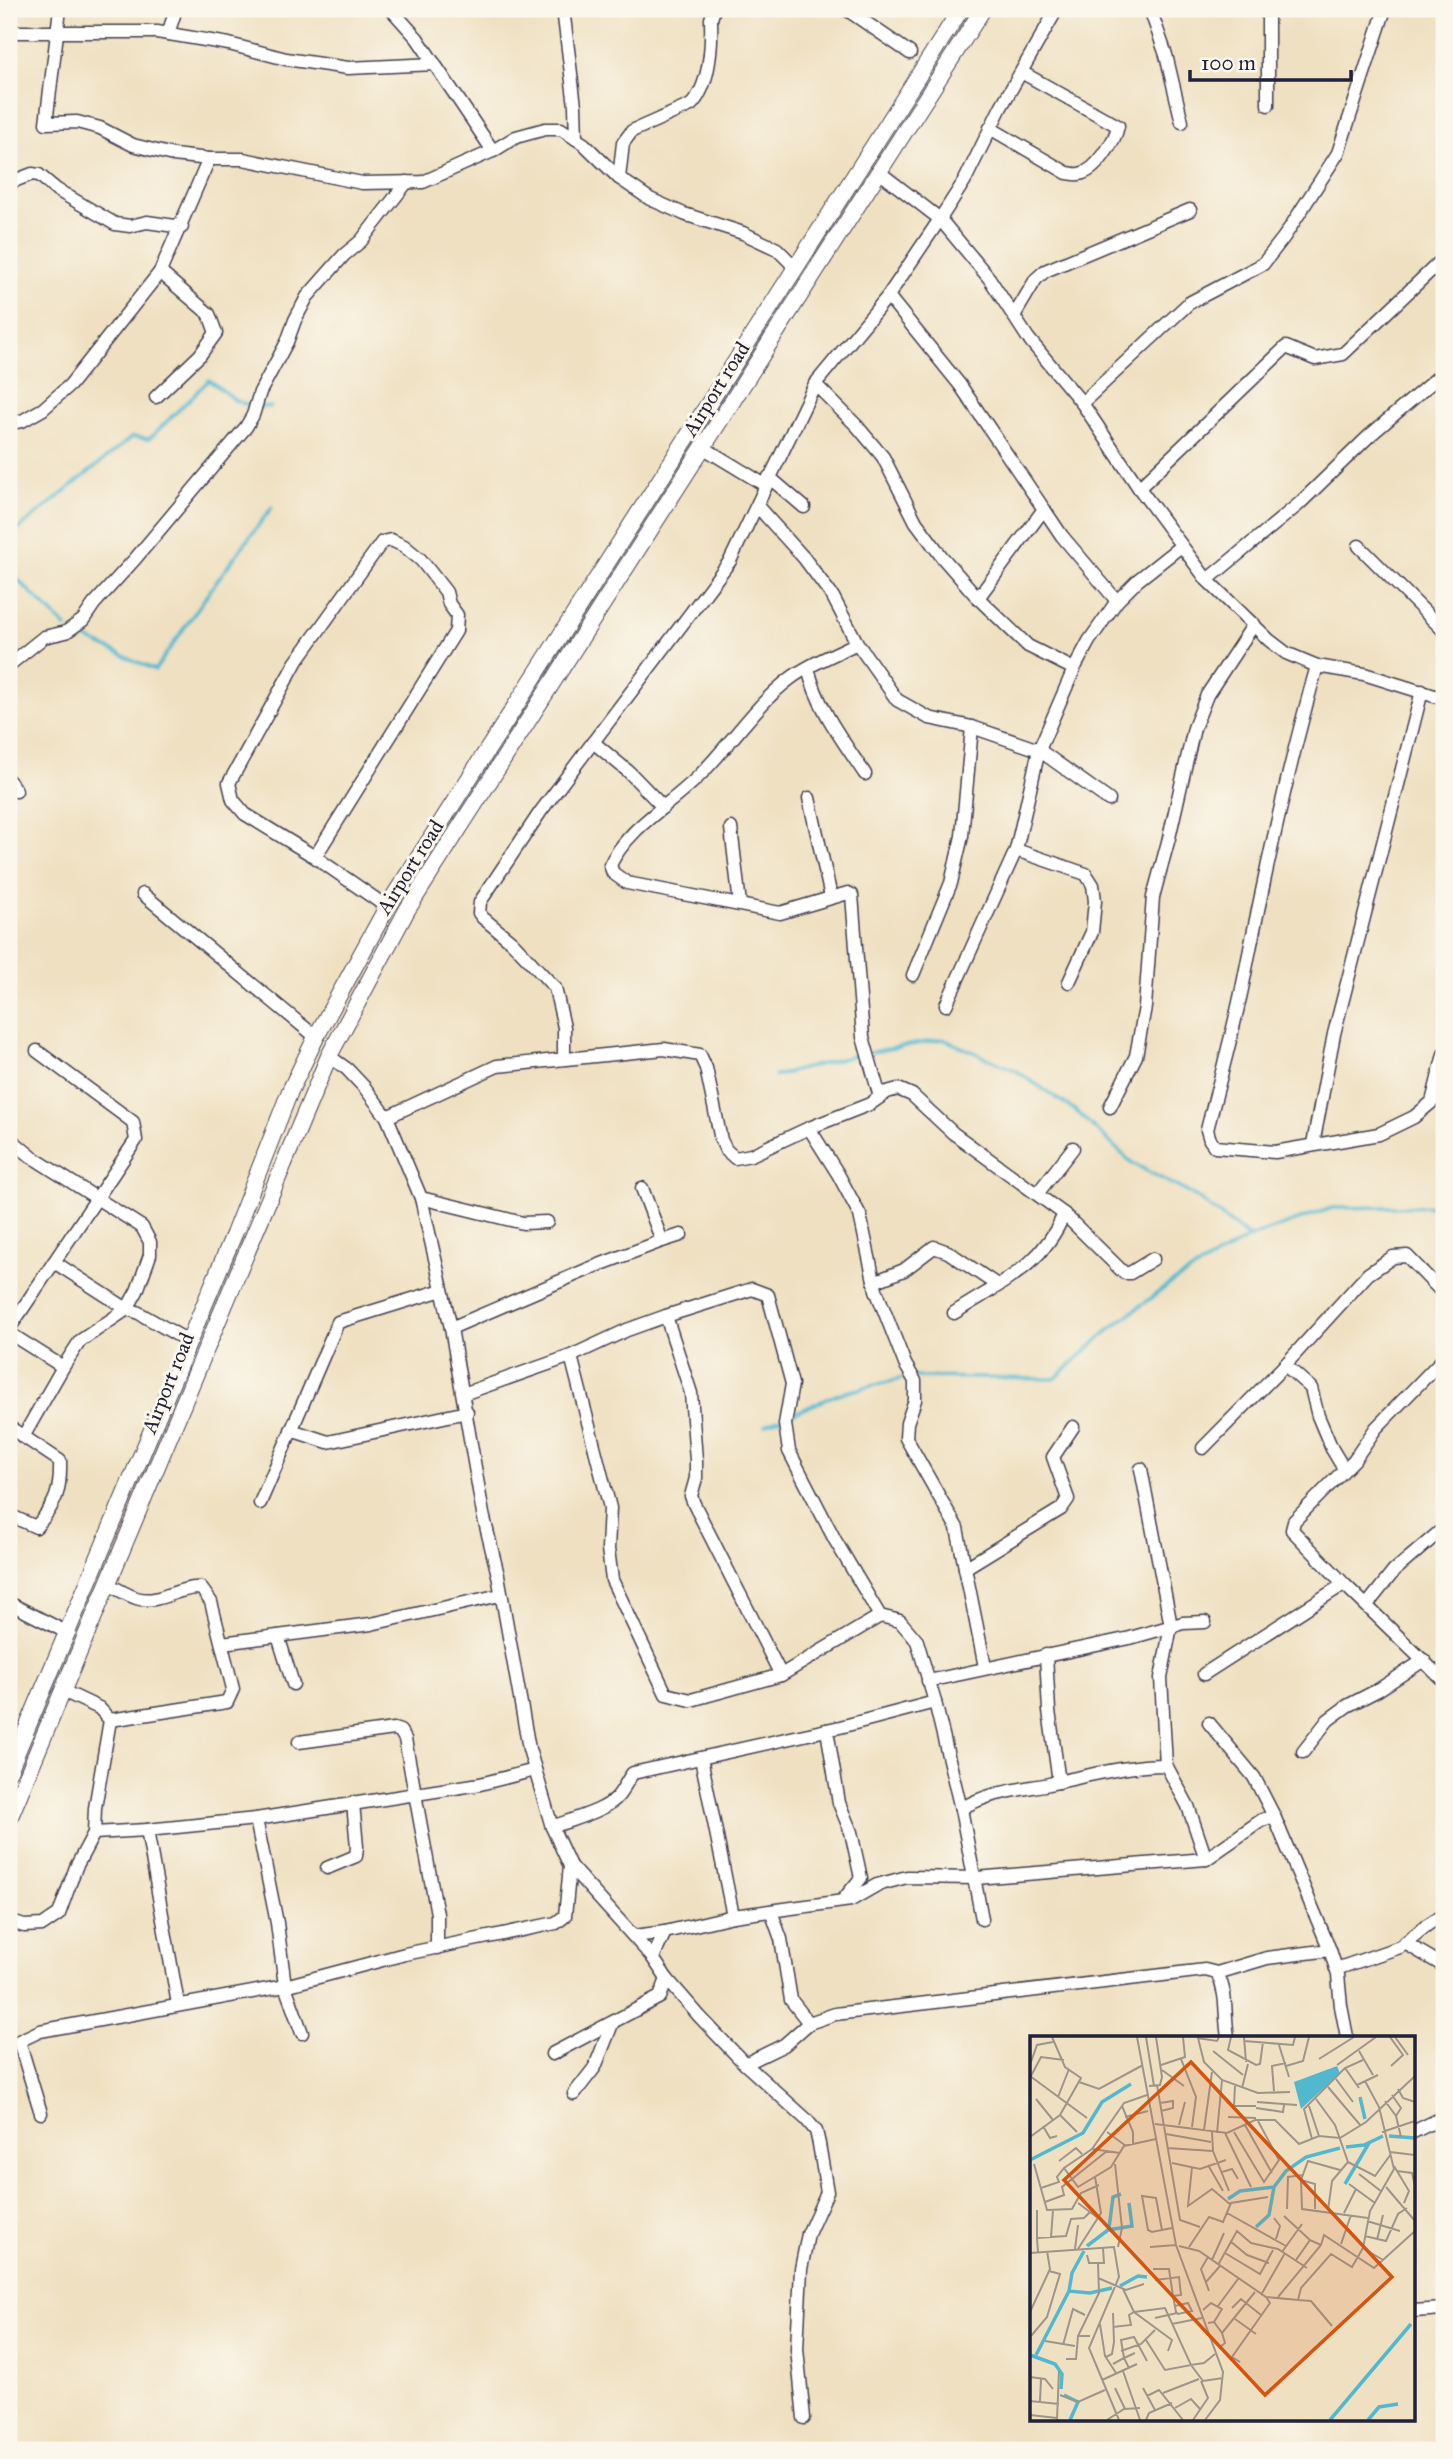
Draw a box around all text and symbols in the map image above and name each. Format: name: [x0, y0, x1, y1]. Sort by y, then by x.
scale bar: [1190, 38, 1352, 82]
text: 100 m: [1201, 50, 1256, 76]
street label: Airport road: [676, 336, 756, 442]
street label: Airport road: [370, 814, 450, 920]
street label: Airport road: [136, 1328, 200, 1438]
inset map: [1030, 2036, 1414, 2420]

